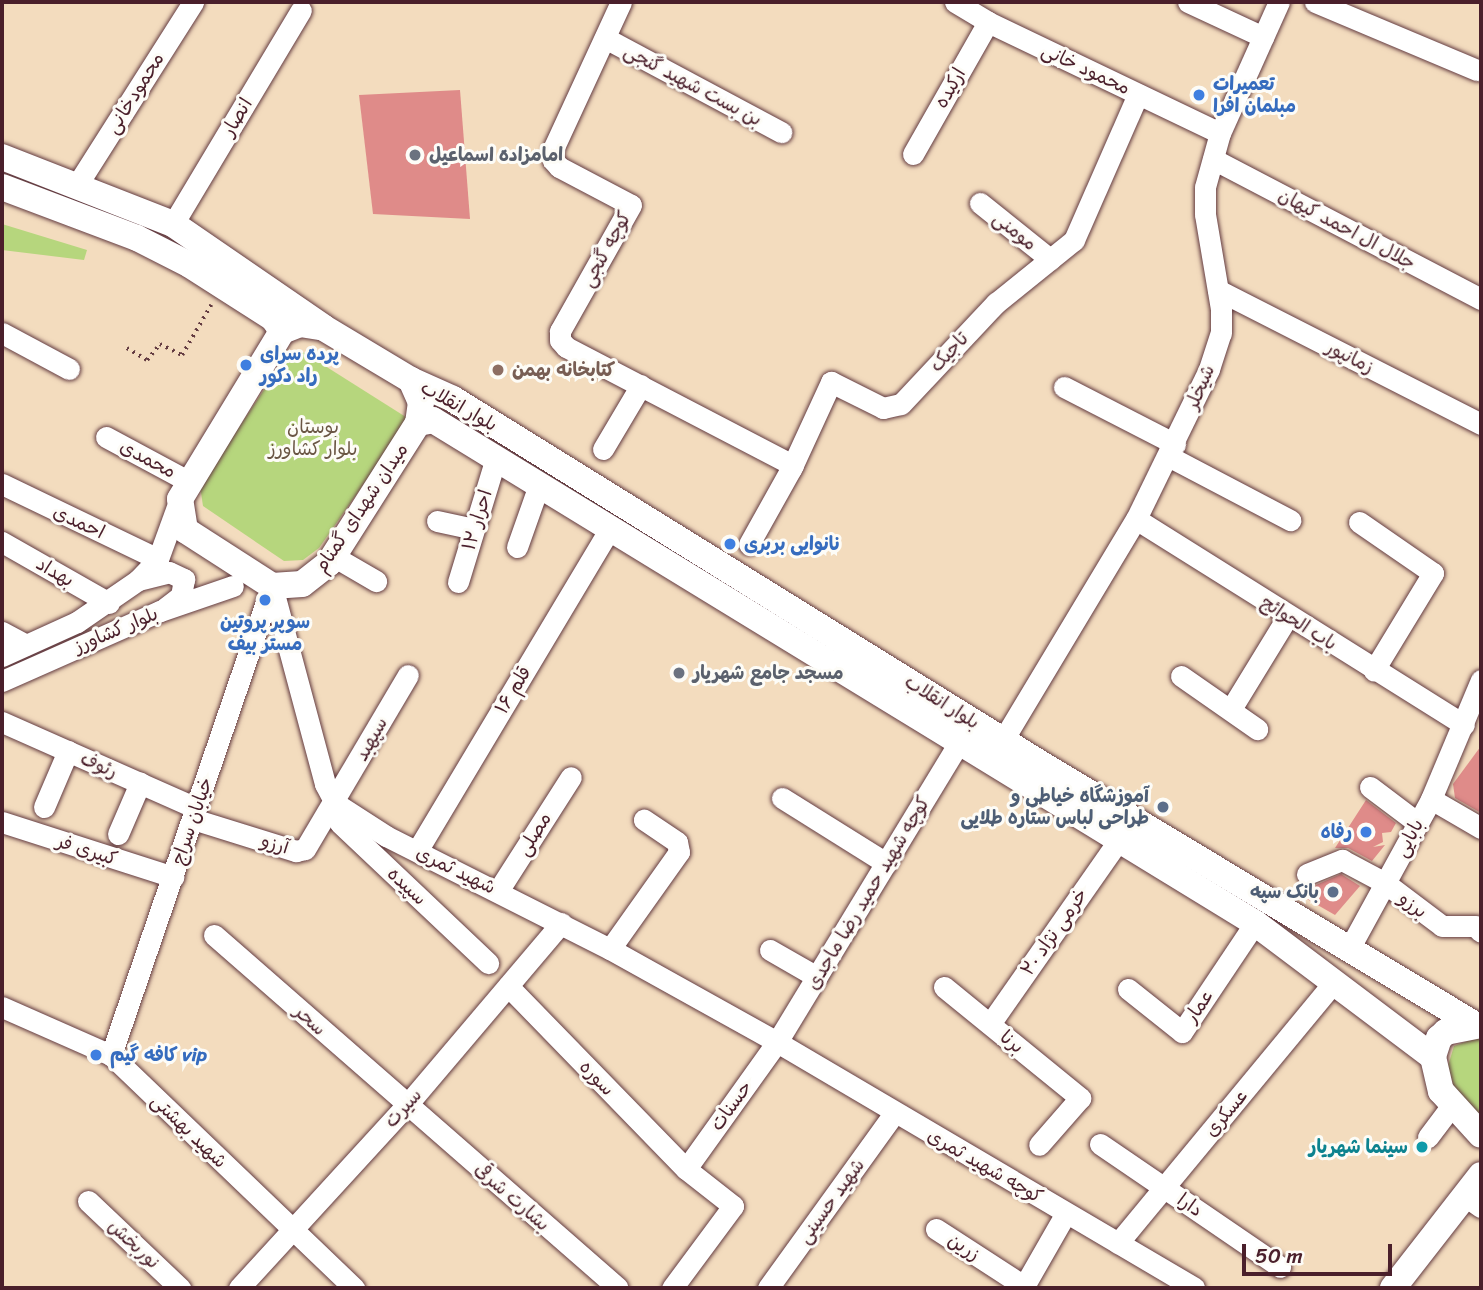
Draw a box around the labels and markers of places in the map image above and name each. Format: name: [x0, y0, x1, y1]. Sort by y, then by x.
place label: تعمیرات مبلمان افرا: [1213, 73, 1296, 117]
marker: تعمیرات مبلمان افرا: [1191, 87, 1207, 103]
place label: امامزاده اسماعیل: [429, 144, 563, 166]
marker: امامزاده اسماعیل: [407, 147, 423, 163]
place label: پرده سرای راد دکور: [260, 343, 339, 387]
marker: پرده سرای راد دکور: [238, 357, 254, 373]
place label: کتابخانه بهمن: [512, 359, 615, 381]
marker: کتابخانه بهمن: [490, 362, 506, 378]
place label: نانوایی بربری: [744, 533, 841, 555]
marker: نانوایی بربری: [722, 536, 738, 552]
marker: سوپر پروتین مستر بیف: [257, 592, 273, 608]
place label: سوپر پروتین مستر بیف: [220, 611, 310, 655]
place label: مسجد جامع شهریار: [693, 662, 844, 684]
marker: مسجد جامع شهریار: [671, 665, 687, 681]
place label: آموزشگاه خیاطی و طراحی لباس ستاره طلایی: [960, 785, 1149, 829]
marker: آموزشگاه خیاطی و طراحی لباس ستاره طلایی: [1155, 799, 1171, 815]
place label: رفاه: [1321, 821, 1352, 843]
marker: رفاه: [1358, 824, 1374, 840]
place label: بانک سپه: [1250, 881, 1319, 903]
marker: بانک سپه: [1325, 884, 1341, 900]
place label: کافه گیم vip: [110, 1044, 207, 1066]
marker: کافه گیم vip: [88, 1047, 104, 1063]
place label: سینما شهریار: [1309, 1136, 1408, 1158]
marker: سینما شهریار: [1414, 1139, 1430, 1155]

